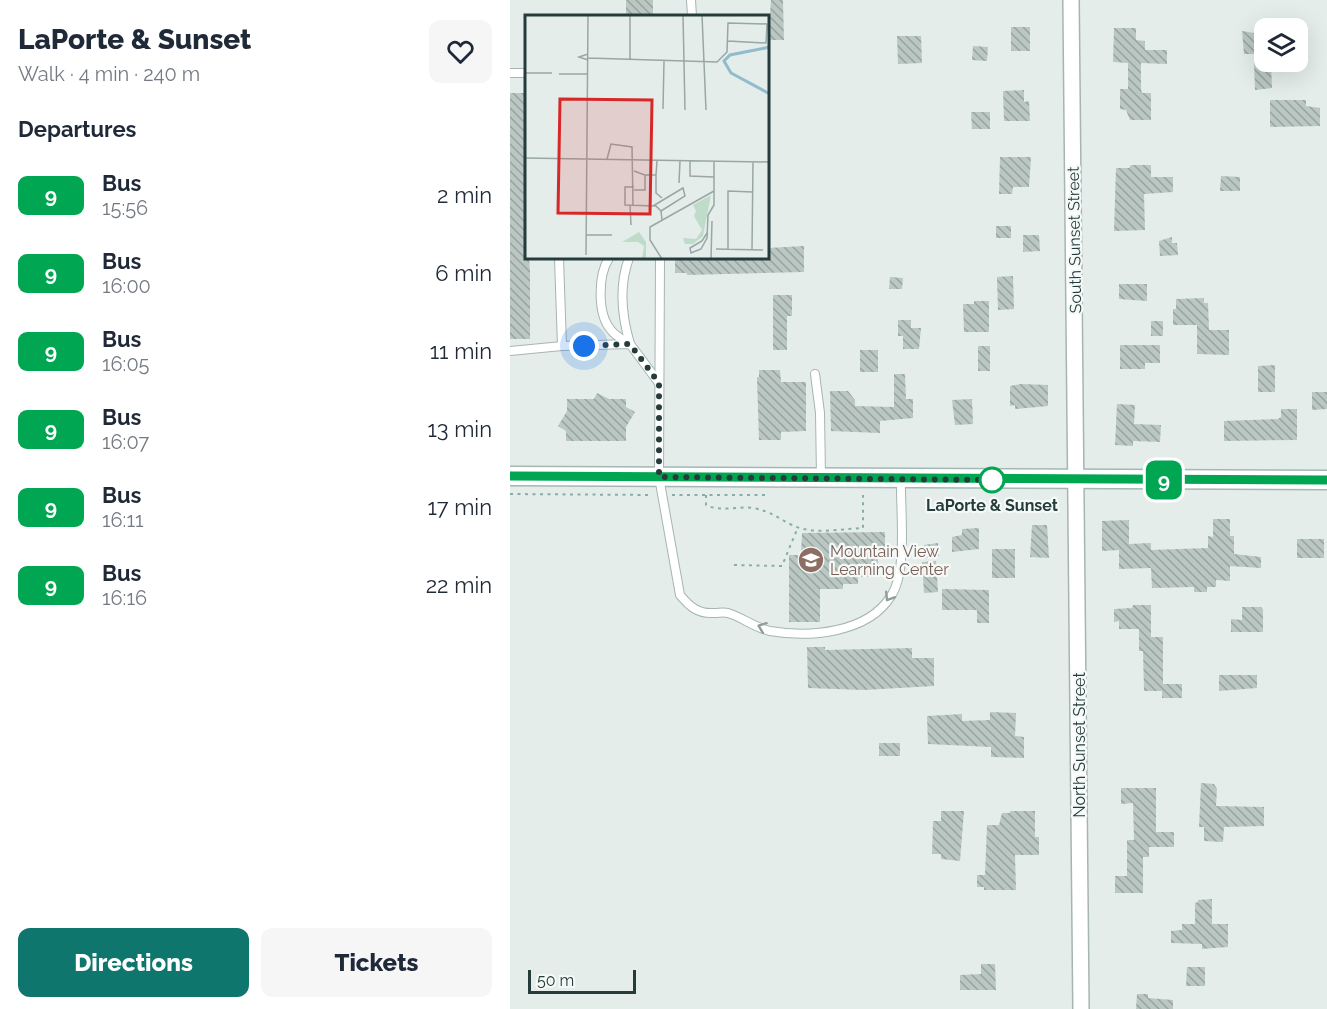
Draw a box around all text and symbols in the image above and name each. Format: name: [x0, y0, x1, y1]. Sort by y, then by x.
inset map: [525, 15, 770, 260]
map controls: [1254, 18, 1308, 72]
button: layers: [1254, 18, 1308, 72]
button: heart: [429, 20, 492, 83]
text: LaPorte & Sunset: [18, 23, 251, 56]
text: Walk · 4 min · 240 m: [18, 62, 200, 86]
text: Departures: [18, 116, 136, 142]
street label: South Sunset Street: [1064, 166, 1085, 314]
text: Bus: [102, 170, 141, 196]
text: 2 min: [437, 182, 492, 208]
text: 9: [45, 183, 57, 208]
text: 15:56: [102, 196, 148, 220]
text: Bus: [102, 248, 141, 274]
text: 6 min: [435, 260, 492, 286]
text: 9: [45, 261, 57, 286]
text: 16:00: [102, 274, 151, 298]
text: Bus: [102, 326, 141, 352]
your location: [569, 331, 599, 361]
text: 11 min: [430, 338, 492, 364]
text: 9: [45, 339, 57, 364]
text: 16:05: [102, 352, 150, 376]
text: Bus: [102, 404, 141, 430]
text: 13 min: [427, 416, 492, 442]
text: 9: [45, 417, 57, 442]
text: 16:07: [102, 430, 149, 454]
line badge: 9: [1144, 460, 1184, 500]
marker: LaPorte & Sunset: [979, 467, 1005, 493]
text: 9: [1158, 468, 1170, 493]
text: Bus: [102, 482, 141, 508]
text: 17 min: [427, 494, 492, 520]
text: 9: [45, 495, 57, 520]
place label: LaPorte & Sunset: [926, 496, 1058, 515]
text: 16:11: [102, 508, 144, 532]
place label: Mountain View Learning Center: [830, 542, 949, 579]
school or university icon: Mountain View Learning Center: [796, 545, 826, 575]
text: Bus: [102, 560, 141, 586]
text: 22 min: [426, 572, 492, 598]
text: 9: [45, 573, 57, 598]
text: 16:16: [102, 586, 147, 610]
one-way arrow: [886, 591, 897, 602]
one-way arrow: [758, 622, 769, 634]
street label: North Sunset Street: [1070, 672, 1089, 818]
button: Directions: [18, 928, 249, 997]
button: Tickets: [261, 928, 492, 997]
scale bar: [528, 967, 636, 994]
text: 50 m: [537, 971, 574, 990]

